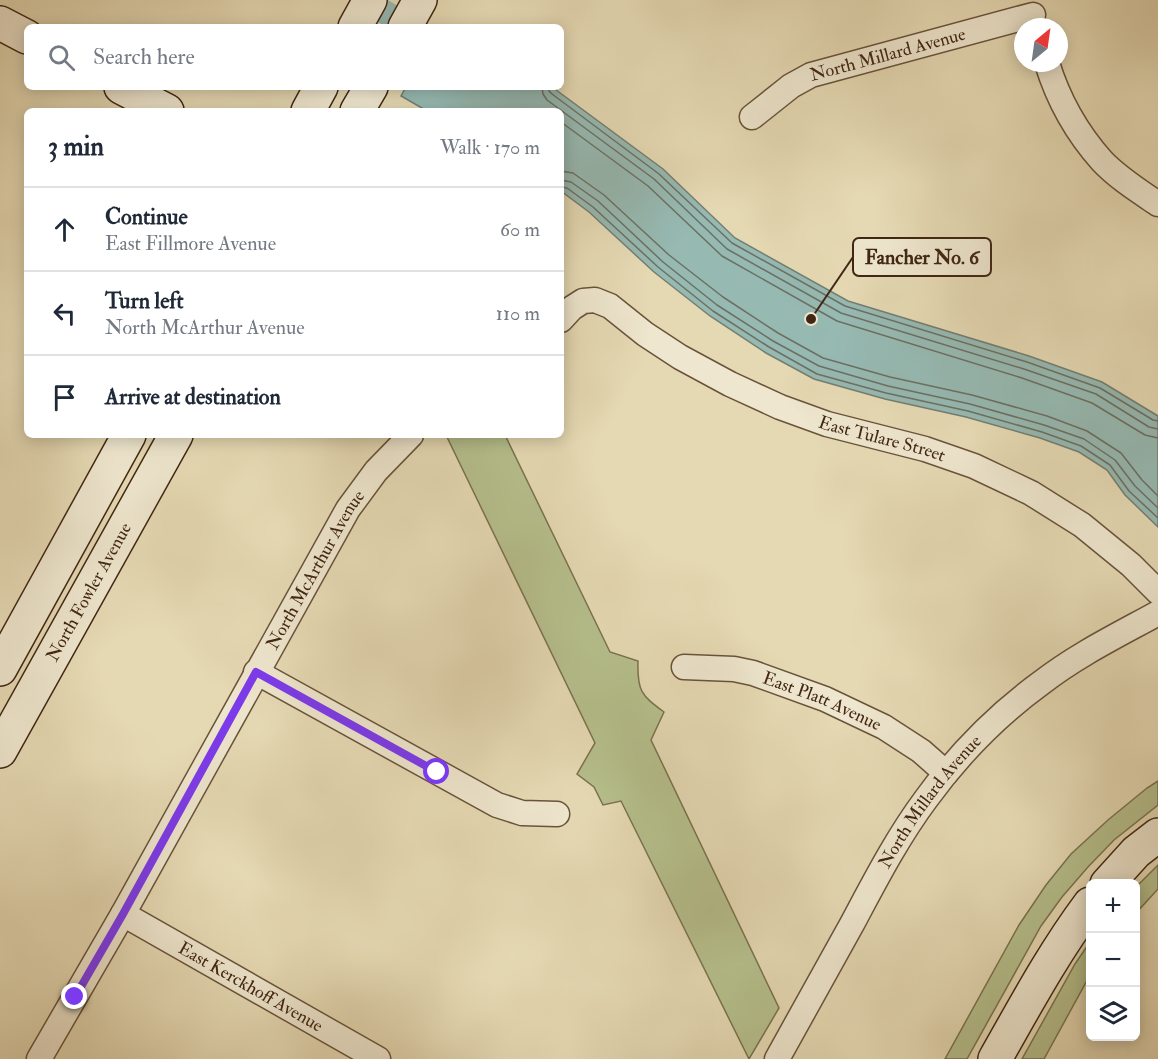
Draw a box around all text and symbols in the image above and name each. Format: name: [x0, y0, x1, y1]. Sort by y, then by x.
north arrow: [1014, 18, 1068, 72]
street label: North Millard Avenue: [807, 23, 969, 87]
search box: [24, 24, 564, 90]
icon: search: [45, 41, 78, 74]
text: Search here: [93, 43, 195, 71]
text: 3 min: [48, 131, 104, 163]
text: Walk · 170 m: [440, 135, 540, 160]
text: Continue: [105, 203, 188, 231]
icon: ahead: [48, 213, 81, 246]
text: 60 m: [500, 217, 540, 242]
text: East Fillmore Avenue: [105, 231, 276, 256]
callout: Fancher No. 6: [853, 238, 991, 276]
text: Fancher No. 6: [865, 245, 981, 270]
text: Turn left: [105, 287, 184, 315]
icon: left: [48, 297, 81, 330]
text: 110 m: [496, 301, 540, 326]
text: North McArthur Avenue: [105, 315, 305, 340]
icon: arrive: [48, 381, 81, 414]
text: Arrive at destination: [105, 383, 281, 411]
street label: East Tulare Street: [815, 411, 949, 467]
street label: North McArthur Avenue: [261, 485, 370, 654]
street label: North Fowler Avenue: [41, 518, 137, 666]
street label: East Platt Avenue: [760, 667, 885, 736]
street label: North Millard Avenue: [873, 730, 987, 872]
route start: [423, 758, 449, 784]
map controls: [1086, 879, 1140, 1041]
button: +: [1086, 879, 1140, 933]
button: −: [1086, 933, 1140, 987]
street label: East Kerckhoff Avenue: [174, 937, 327, 1038]
route end: [61, 983, 87, 1009]
button: layers: [1086, 987, 1140, 1041]

